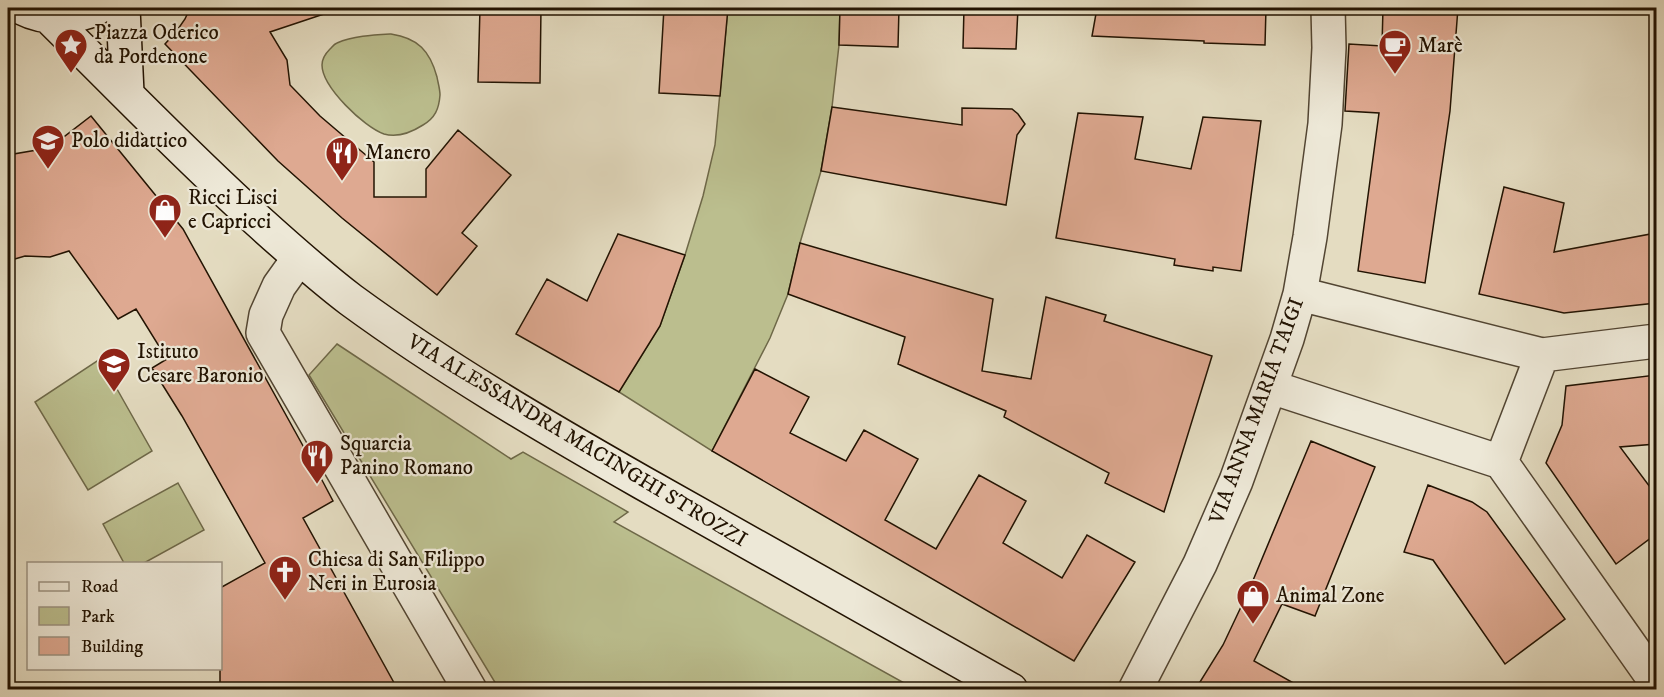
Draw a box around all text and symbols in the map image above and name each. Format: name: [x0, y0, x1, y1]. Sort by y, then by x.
place label: Piazza Oderico da Pordenone: [94, 20, 219, 70]
place icon: Piazza Oderico da Pordenone: [53, 27, 89, 74]
cafe icon: Marè: [1377, 28, 1413, 75]
place label: Marè: [1418, 33, 1463, 59]
school or university icon: Polo didattico: [30, 123, 66, 170]
place label: Polo didattico: [71, 128, 187, 154]
restaurant icon: Manero: [324, 135, 360, 182]
place label: Manero: [365, 140, 431, 166]
place label: Ricci Lisci e Capricci: [188, 185, 277, 235]
shop icon: Ricci Lisci e Capricci: [147, 192, 183, 239]
street label: VIA ANNA MARIA TAIGI: [1204, 294, 1310, 529]
street label: VIA ALESSANDRA MACINGHI STROZZI: [402, 328, 752, 553]
place label: Istituto Cesare Baronio: [137, 339, 263, 389]
school or university icon: Istituto Cesare Baronio: [96, 346, 132, 393]
place label: Squarcia Panino Romano: [340, 431, 473, 481]
restaurant icon: Squarcia Panino Romano: [299, 438, 335, 485]
place label: Chiesa di San Filippo Neri in Eurosia: [308, 547, 485, 597]
church icon: Chiesa di San Filippo Neri in Eurosia: [267, 554, 303, 601]
legend: [27, 562, 222, 670]
text: Road: [81, 576, 118, 598]
shop icon: Animal Zone: [1235, 578, 1271, 625]
place label: Animal Zone: [1276, 583, 1385, 609]
text: Park: [81, 606, 115, 628]
text: Building: [81, 636, 143, 658]

